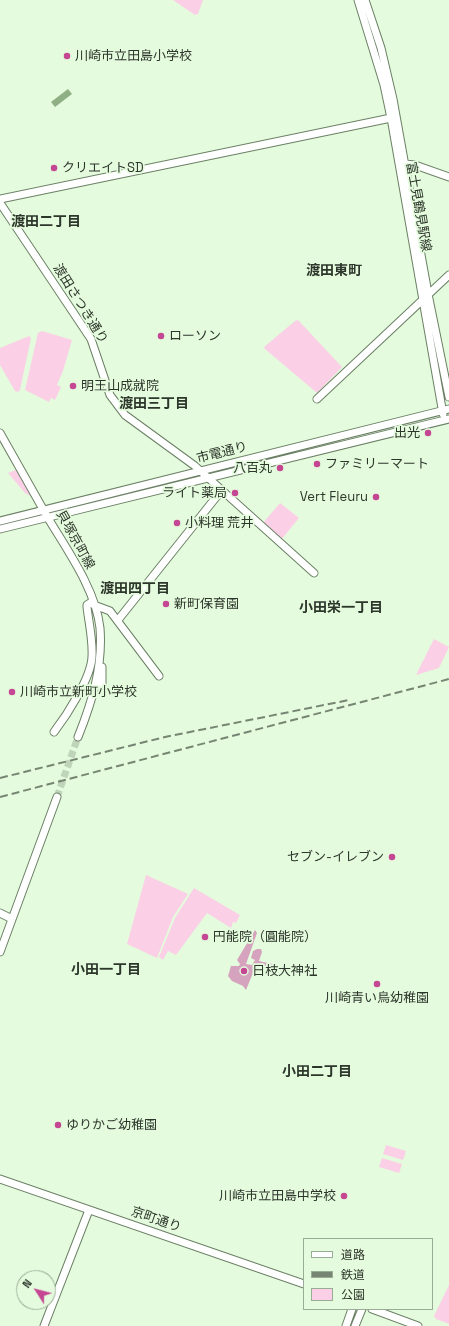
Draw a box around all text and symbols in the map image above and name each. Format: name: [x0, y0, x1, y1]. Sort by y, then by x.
place label: 川崎市立田島小学校: [75, 48, 192, 64]
marker: 川崎市立田島小学校: [62, 51, 72, 61]
place label: クリエイトSD: [62, 160, 144, 176]
street label: 富士見鶴見駅線: [402, 161, 434, 253]
marker: クリエイトSD: [49, 163, 59, 173]
district label: 渡田二丁目: [11, 214, 81, 230]
street label: 渡田さつき通り: [49, 261, 111, 347]
district label: 渡田東町: [306, 263, 362, 279]
place label: ローソン: [169, 328, 221, 344]
marker: ローソン: [156, 331, 166, 341]
place label: 明王山成就院: [81, 378, 159, 394]
marker: 明王山成就院: [68, 381, 78, 391]
district label: 渡田三丁目: [119, 396, 189, 412]
place label: 出光: [394, 425, 420, 441]
marker: 出光: [423, 428, 433, 438]
street label: 市電通り: [195, 439, 249, 467]
place label: ファミリーマート: [325, 456, 429, 472]
marker: ファミリーマート: [312, 459, 322, 469]
place label: 八百丸: [233, 460, 272, 476]
marker: 八百丸: [275, 463, 285, 473]
place label: ライト薬局: [162, 485, 227, 501]
marker: ライト薬局: [230, 488, 240, 498]
place label: Vert Fleuru: [300, 489, 368, 505]
marker: Vert Fleuru: [371, 492, 381, 502]
street label: 貝塚京町線: [52, 508, 98, 572]
place label: 小料理 荒井: [185, 515, 253, 531]
marker: 小料理 荒井: [172, 518, 182, 528]
district label: 渡田四丁目: [100, 581, 170, 597]
place label: 新町保育園: [174, 596, 239, 612]
marker: 新町保育園: [161, 599, 171, 609]
district label: 小田栄一丁目: [299, 600, 383, 616]
place label: 川崎市立新町小学校: [20, 684, 137, 700]
marker: 川崎市立新町小学校: [7, 687, 17, 697]
place label: セブン-イレブン: [287, 849, 384, 865]
marker: セブン-イレブン: [387, 852, 397, 862]
place label: 円能院（圓能院）: [213, 929, 317, 945]
marker: 円能院（圓能院）: [200, 932, 210, 942]
district label: 小田一丁目: [71, 962, 141, 978]
place label: 日枝大神社: [252, 963, 317, 979]
marker: 日枝大神社: [239, 966, 249, 976]
marker: 川崎青い鳥幼稚園: [372, 979, 382, 989]
place label: 川崎青い鳥幼稚園: [325, 990, 429, 1006]
district label: 小田二丁目: [282, 1064, 352, 1080]
place label: ゆりかご幼稚園: [66, 1117, 157, 1133]
marker: ゆりかご幼稚園: [53, 1120, 63, 1130]
place label: 川崎市立田島中学校: [219, 1188, 336, 1204]
marker: 川崎市立田島中学校: [339, 1191, 349, 1201]
street label: 京町通り: [129, 1204, 183, 1236]
legend: [303, 1238, 433, 1310]
text: 道路: [341, 1247, 365, 1263]
text: 鉄道: [341, 1267, 365, 1283]
north arrow: [16, 1270, 56, 1310]
text: N: [19, 1276, 35, 1291]
text: 公園: [341, 1287, 365, 1303]

